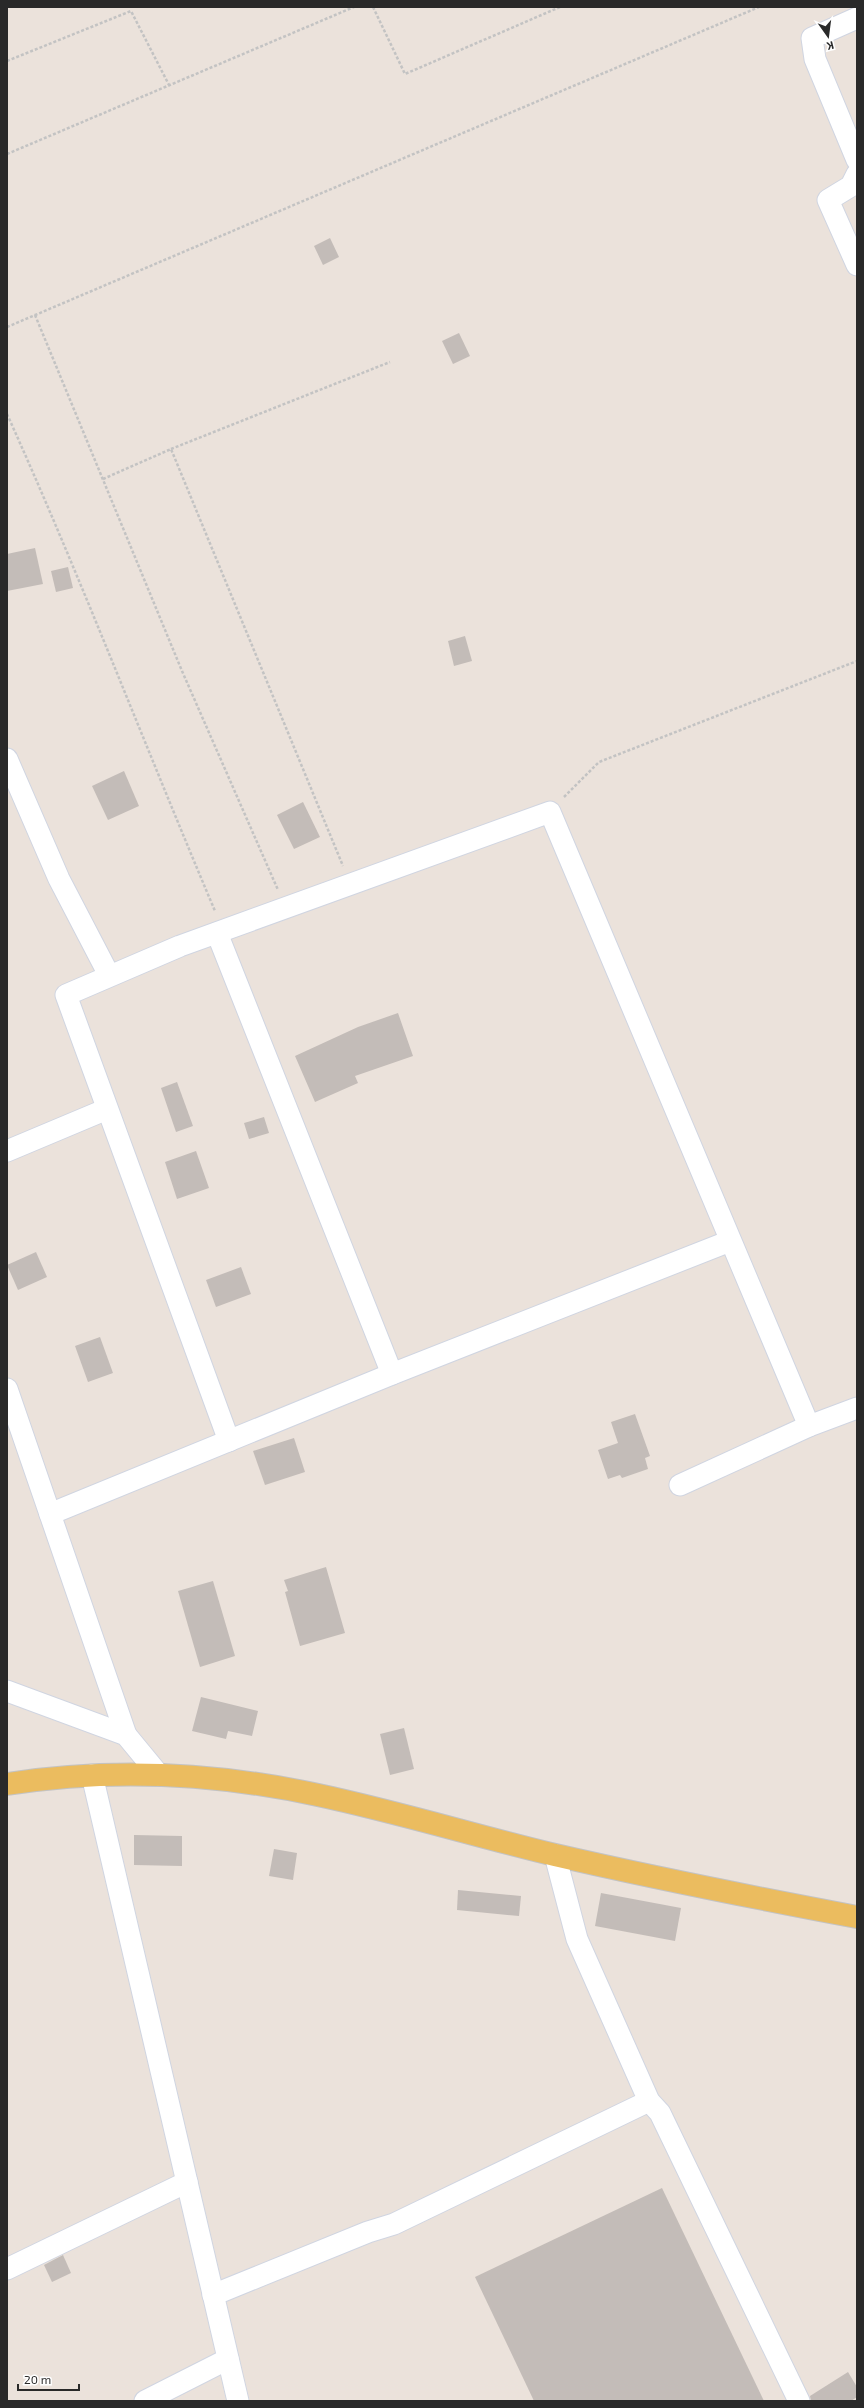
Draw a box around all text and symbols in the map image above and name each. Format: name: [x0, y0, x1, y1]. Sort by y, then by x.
north arrow: [808, 16, 848, 56]
text: K: [826, 39, 836, 53]
scale bar: [18, 2366, 79, 2392]
text: 20 m: [24, 2372, 51, 2386]

